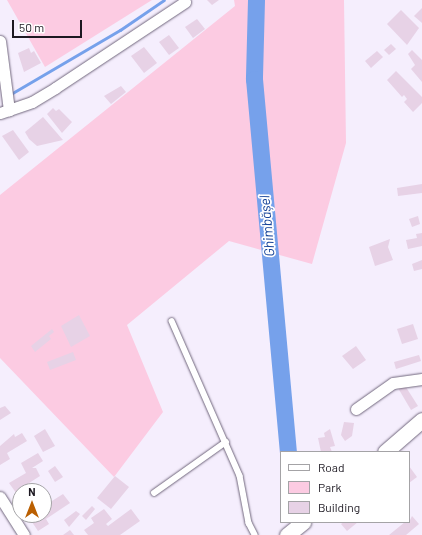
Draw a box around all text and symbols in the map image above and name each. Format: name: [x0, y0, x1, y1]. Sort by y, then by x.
scale bar: [14, 12, 84, 38]
text: 50 m: [19, 20, 44, 34]
water label: Ghimbășel: [256, 195, 278, 257]
legend: [280, 451, 410, 523]
text: Road: [318, 460, 345, 474]
text: Park: [318, 480, 342, 494]
north arrow: [12, 483, 52, 523]
text: N: [28, 485, 36, 498]
text: Building: [318, 500, 360, 514]

